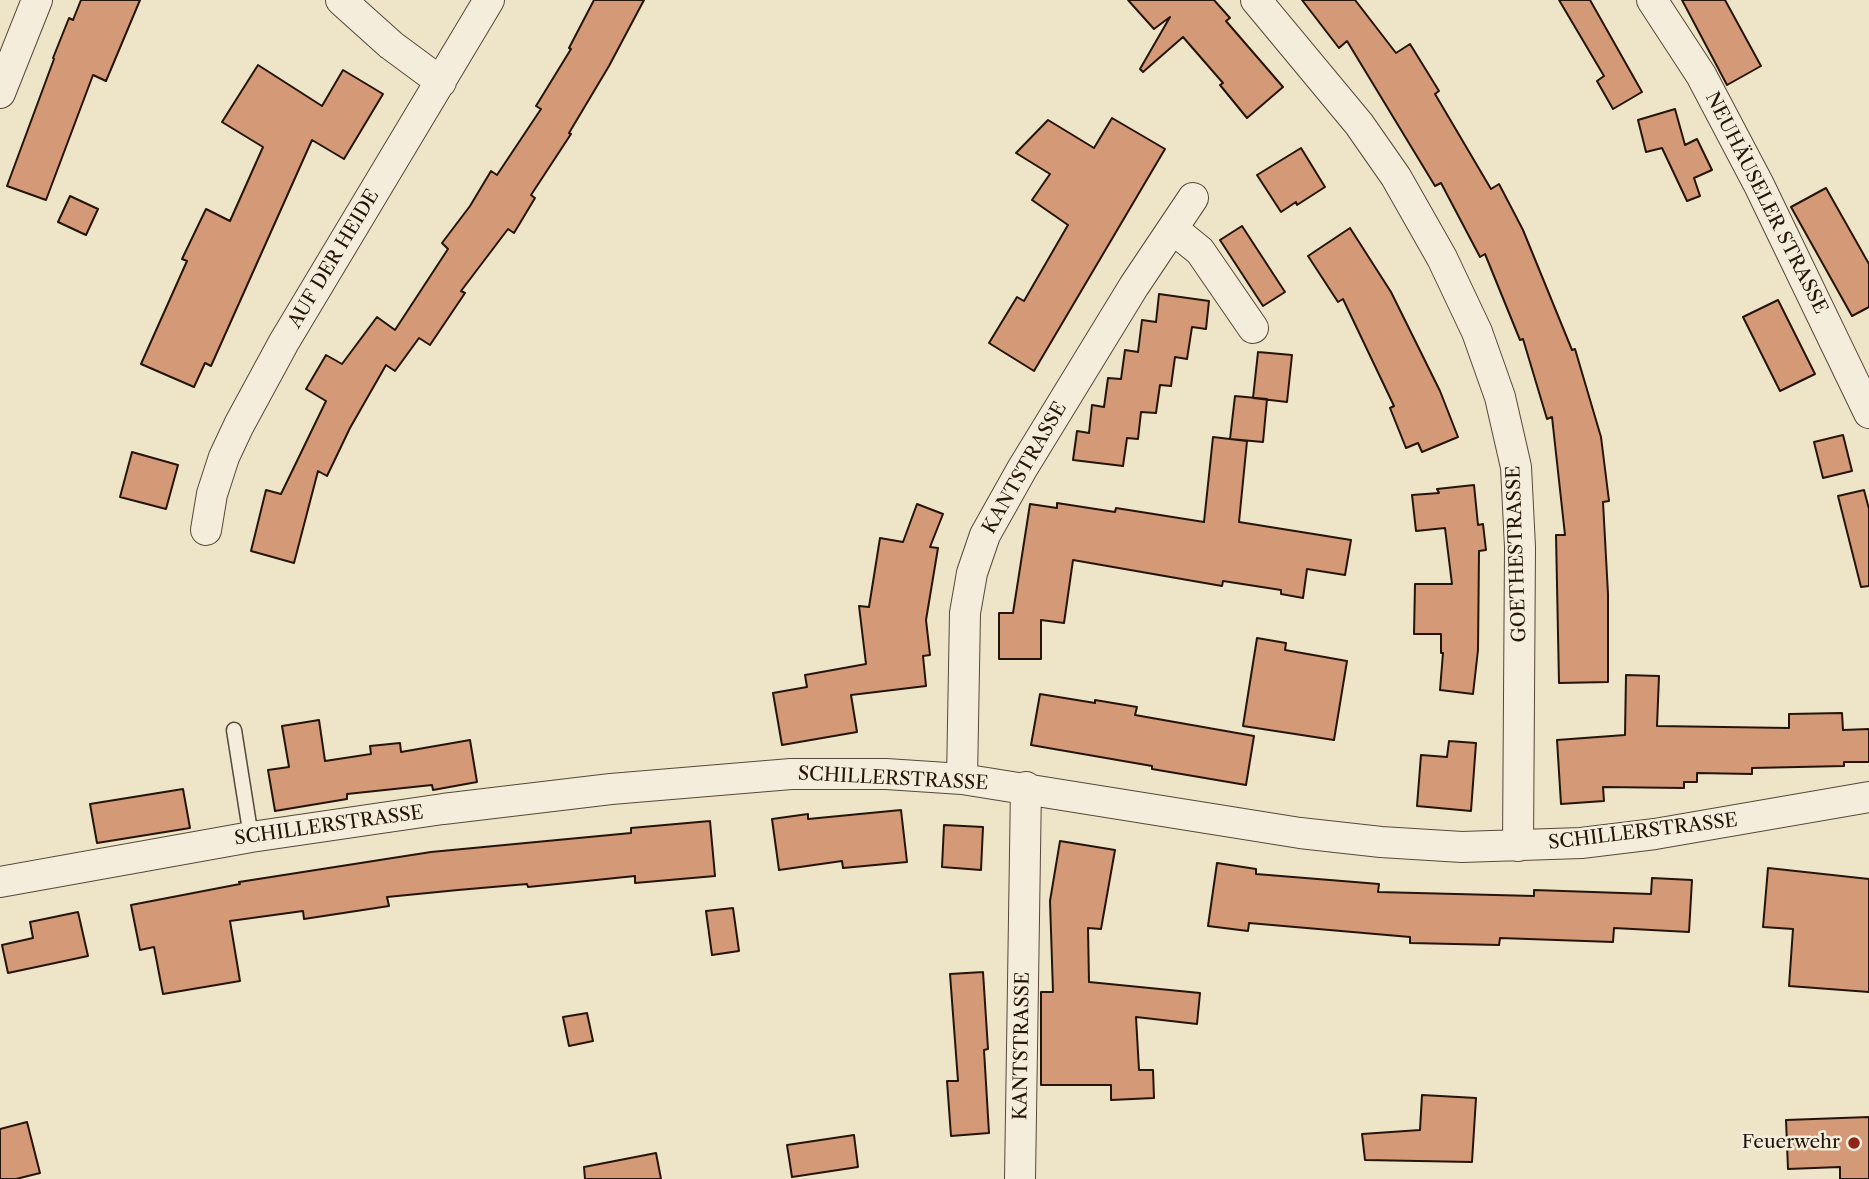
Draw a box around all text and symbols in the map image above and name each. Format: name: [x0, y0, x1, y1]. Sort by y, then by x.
street label: NEUHÄUSELER STRASSE: [1700, 88, 1832, 318]
street label: AUF DER HEIDE: [284, 186, 384, 332]
street label: KANTSTRASSE: [978, 398, 1072, 538]
street label: GOETHESTRASSE: [1503, 465, 1531, 643]
street label: SCHILLERSTRASSE: [797, 763, 989, 795]
street label: SCHILLERSTRASSE: [233, 801, 425, 851]
street label: SCHILLERSTRASSE: [1547, 809, 1739, 855]
street label: KANTSTRASSE: [1009, 972, 1035, 1120]
place label: Feuerwehr: [1742, 1132, 1840, 1154]
marker: Feuerwehr: [1846, 1135, 1862, 1151]

